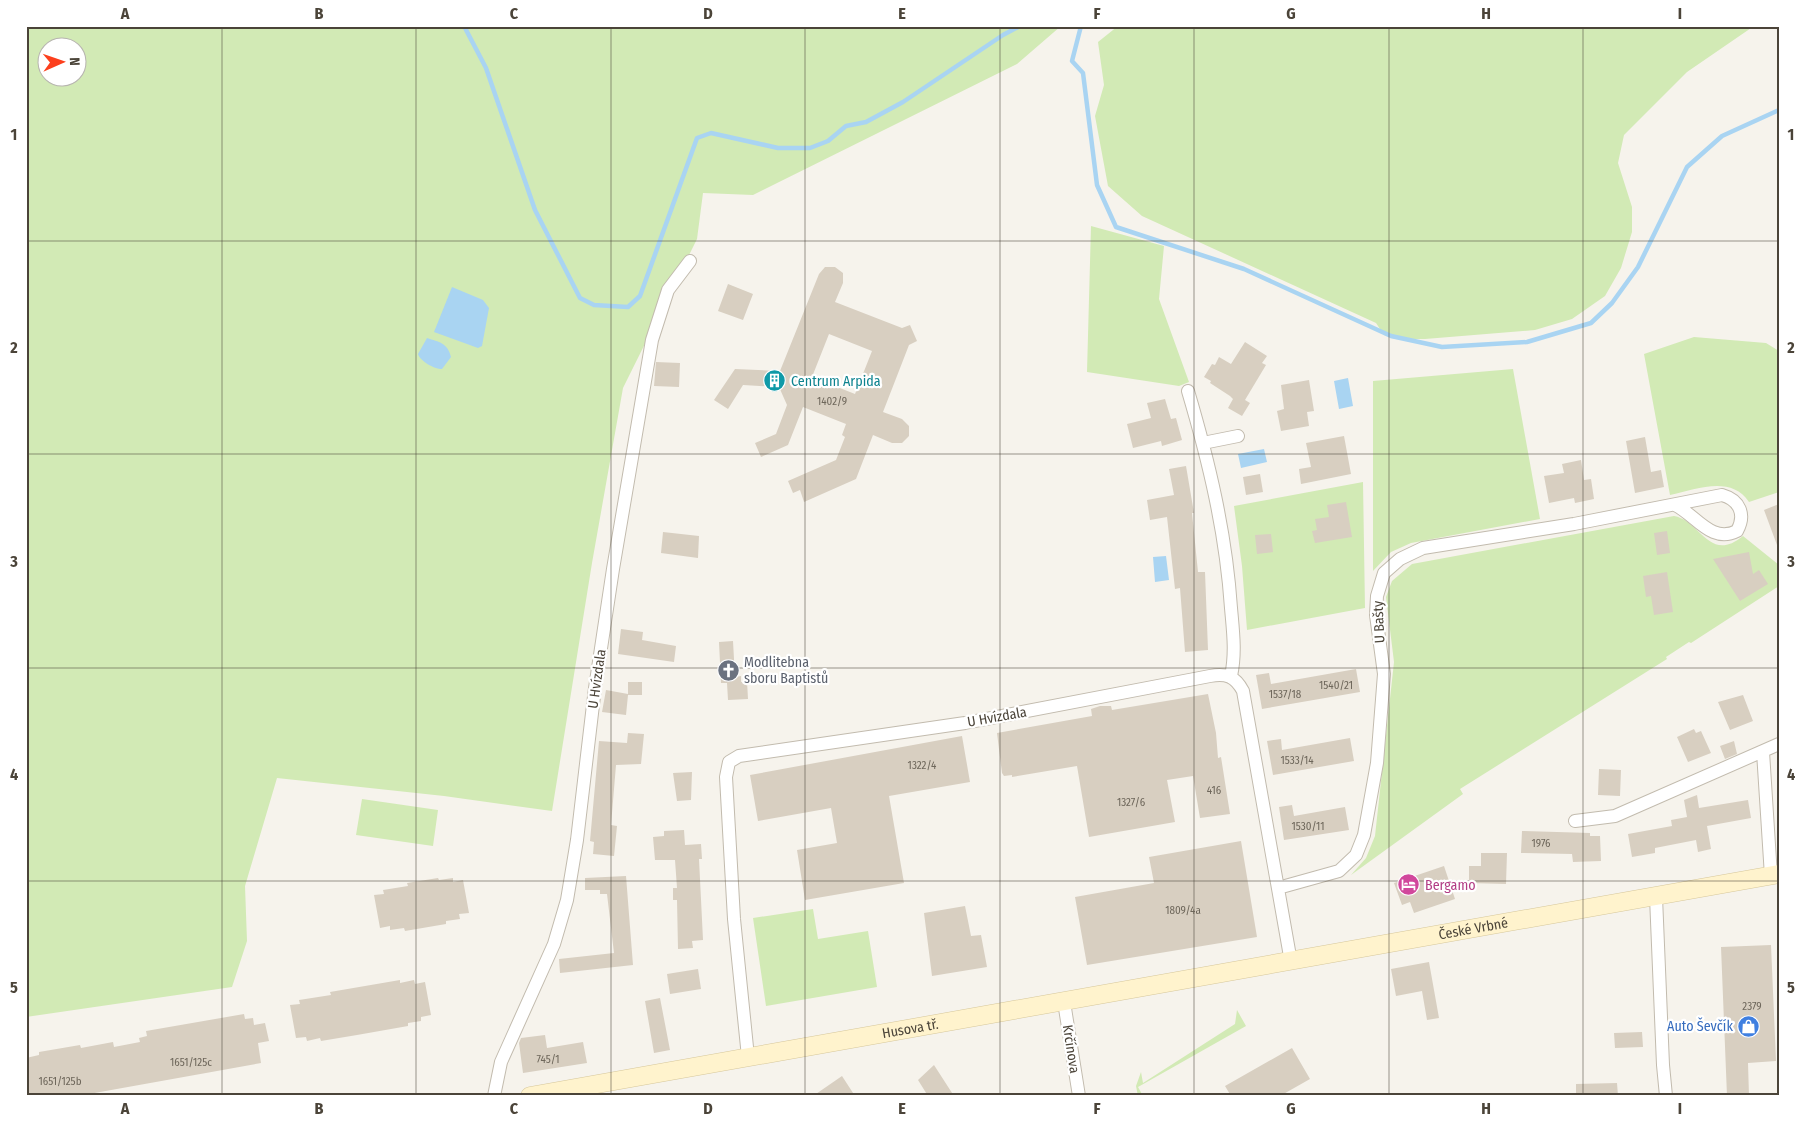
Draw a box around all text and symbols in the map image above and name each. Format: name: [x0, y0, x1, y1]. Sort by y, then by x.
text: A: [120, 4, 130, 23]
text: B: [315, 4, 324, 23]
text: C: [510, 4, 519, 23]
text: D: [703, 4, 713, 23]
text: E: [898, 4, 906, 23]
text: F: [1093, 4, 1101, 23]
text: G: [1286, 4, 1296, 23]
text: H: [1481, 4, 1491, 23]
text: I: [1678, 4, 1682, 23]
north arrow: [38, 38, 88, 88]
text: N: [66, 57, 83, 66]
text: 1: [11, 125, 17, 144]
text: 1: [1788, 125, 1794, 144]
text: 2: [9, 338, 18, 357]
text: 2: [1786, 338, 1795, 357]
building icon: Centrum Arpida: [763, 369, 787, 393]
place label: Centrum Arpida: [791, 373, 881, 390]
house number: 1402/9: [817, 395, 847, 408]
text: 3: [9, 552, 18, 571]
text: 3: [1786, 552, 1795, 571]
street label: U Bašty: [1369, 599, 1389, 644]
street label: U Hvízdala: [584, 648, 610, 710]
place label: Modlitebna sboru Baptistů: [744, 654, 828, 687]
church icon: Modlitebna sboru Baptistů: [716, 658, 740, 682]
house number: 1540/21: [1319, 679, 1353, 692]
house number: 1537/18: [1269, 688, 1302, 701]
street label: U Hvízdala: [966, 703, 1028, 731]
house number: 1533/14: [1280, 754, 1314, 767]
house number: 1322/4: [908, 759, 937, 772]
text: 4: [10, 765, 18, 784]
text: 4: [1787, 765, 1795, 784]
house number: 416: [1207, 784, 1222, 797]
house number: 1327/6: [1117, 796, 1146, 809]
house number: 1530/11: [1292, 820, 1324, 833]
house number: 1976: [1531, 837, 1551, 850]
hotel icon: Bergamo: [1397, 873, 1421, 897]
place label: Bergamo: [1425, 877, 1476, 894]
house number: 1809/4a: [1165, 904, 1201, 917]
street label: České Vrbné: [1437, 914, 1509, 943]
text: 5: [10, 978, 18, 997]
text: 5: [1787, 978, 1795, 997]
house number: 2379: [1742, 1000, 1762, 1013]
shop icon: Auto Ševčík: [1737, 1014, 1761, 1038]
street label: Husova tř.: [881, 1015, 939, 1042]
place label: Auto Ševčík: [1667, 1017, 1733, 1035]
street label: Krčínova: [1059, 1023, 1083, 1075]
house number: 745/1: [537, 1053, 559, 1066]
house number: 1651/125c: [170, 1056, 212, 1069]
house number: 1651/125b: [38, 1075, 82, 1088]
text: A: [120, 1099, 130, 1118]
text: B: [315, 1099, 324, 1118]
text: C: [510, 1099, 519, 1118]
text: D: [703, 1099, 713, 1118]
text: E: [898, 1099, 906, 1118]
text: F: [1093, 1099, 1101, 1118]
text: G: [1286, 1099, 1296, 1118]
text: H: [1481, 1099, 1491, 1118]
text: I: [1678, 1099, 1682, 1118]

